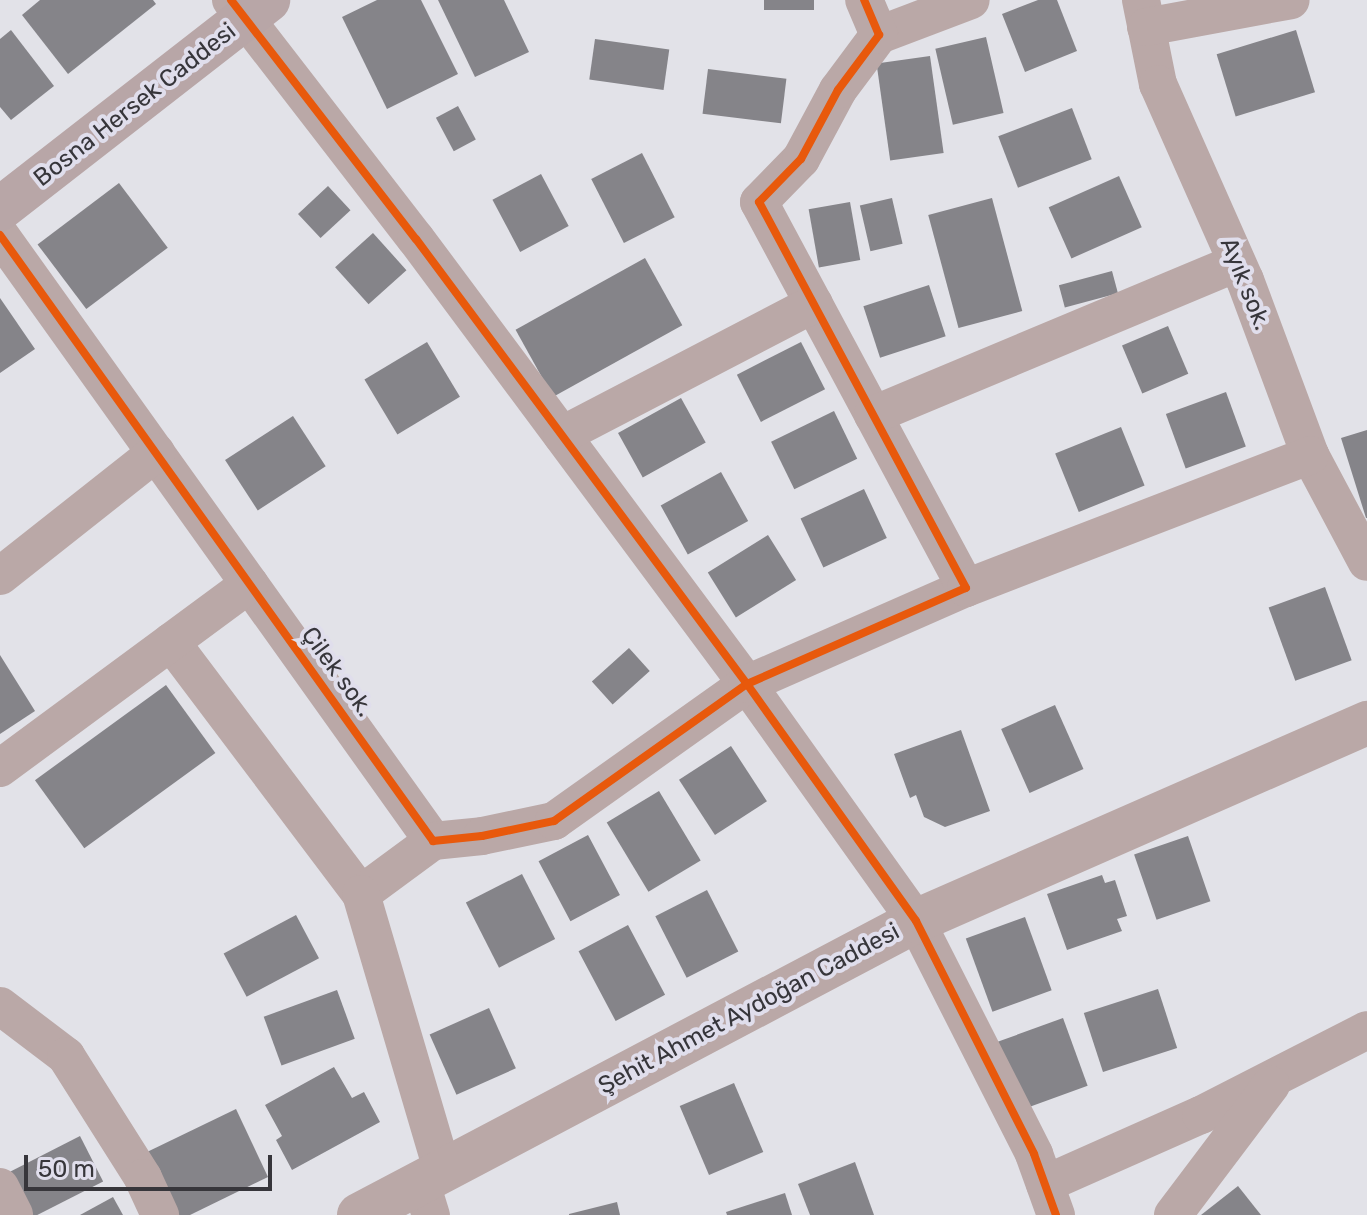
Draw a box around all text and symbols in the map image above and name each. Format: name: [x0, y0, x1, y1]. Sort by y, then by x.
street label: Bosna Hersek Caddesi: [28, 17, 242, 193]
street label: Ayık sok.: [1213, 234, 1277, 334]
street label: Çilek sok.: [295, 622, 379, 722]
street label: Şehit Ahmet Aydoğan Caddesi: [593, 917, 905, 1101]
scale bar: [28, 1139, 276, 1189]
text: 50 m: [38, 1155, 95, 1183]

